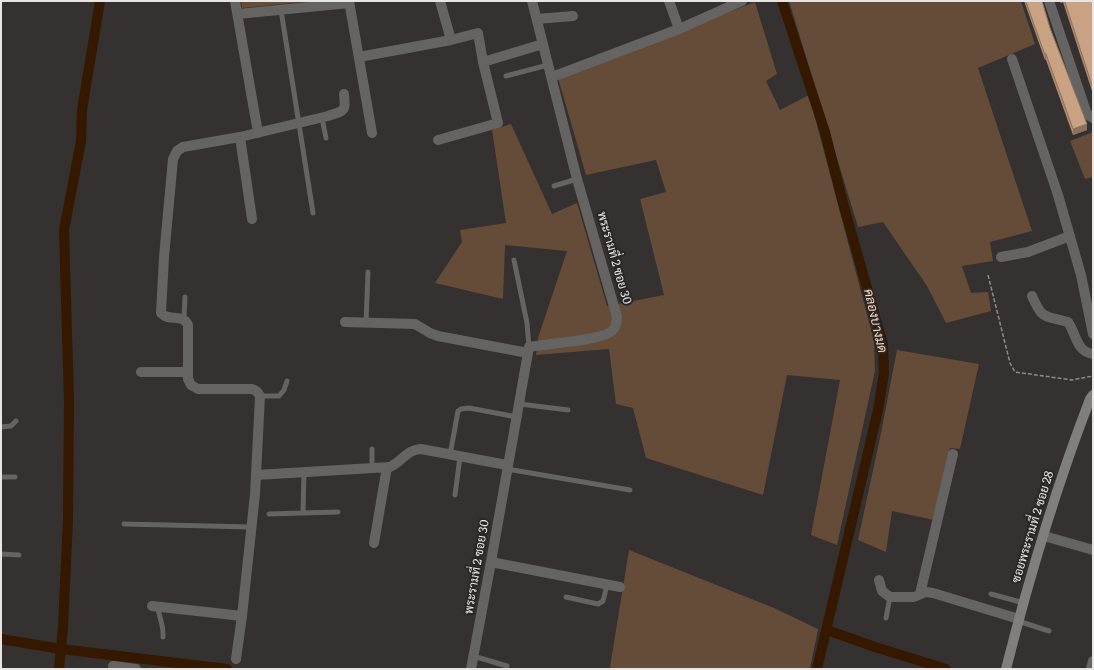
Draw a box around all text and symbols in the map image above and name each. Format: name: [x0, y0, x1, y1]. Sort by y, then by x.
street label: พระรามที่ 2 ซอย 30: [594, 210, 634, 306]
water label: คลองบางมด: [860, 287, 890, 355]
street label: ซอยพระรามที่ 2 ซอย 28: [1009, 469, 1057, 585]
street label: พระรามที่ 2 ซอย 30: [462, 519, 492, 615]

